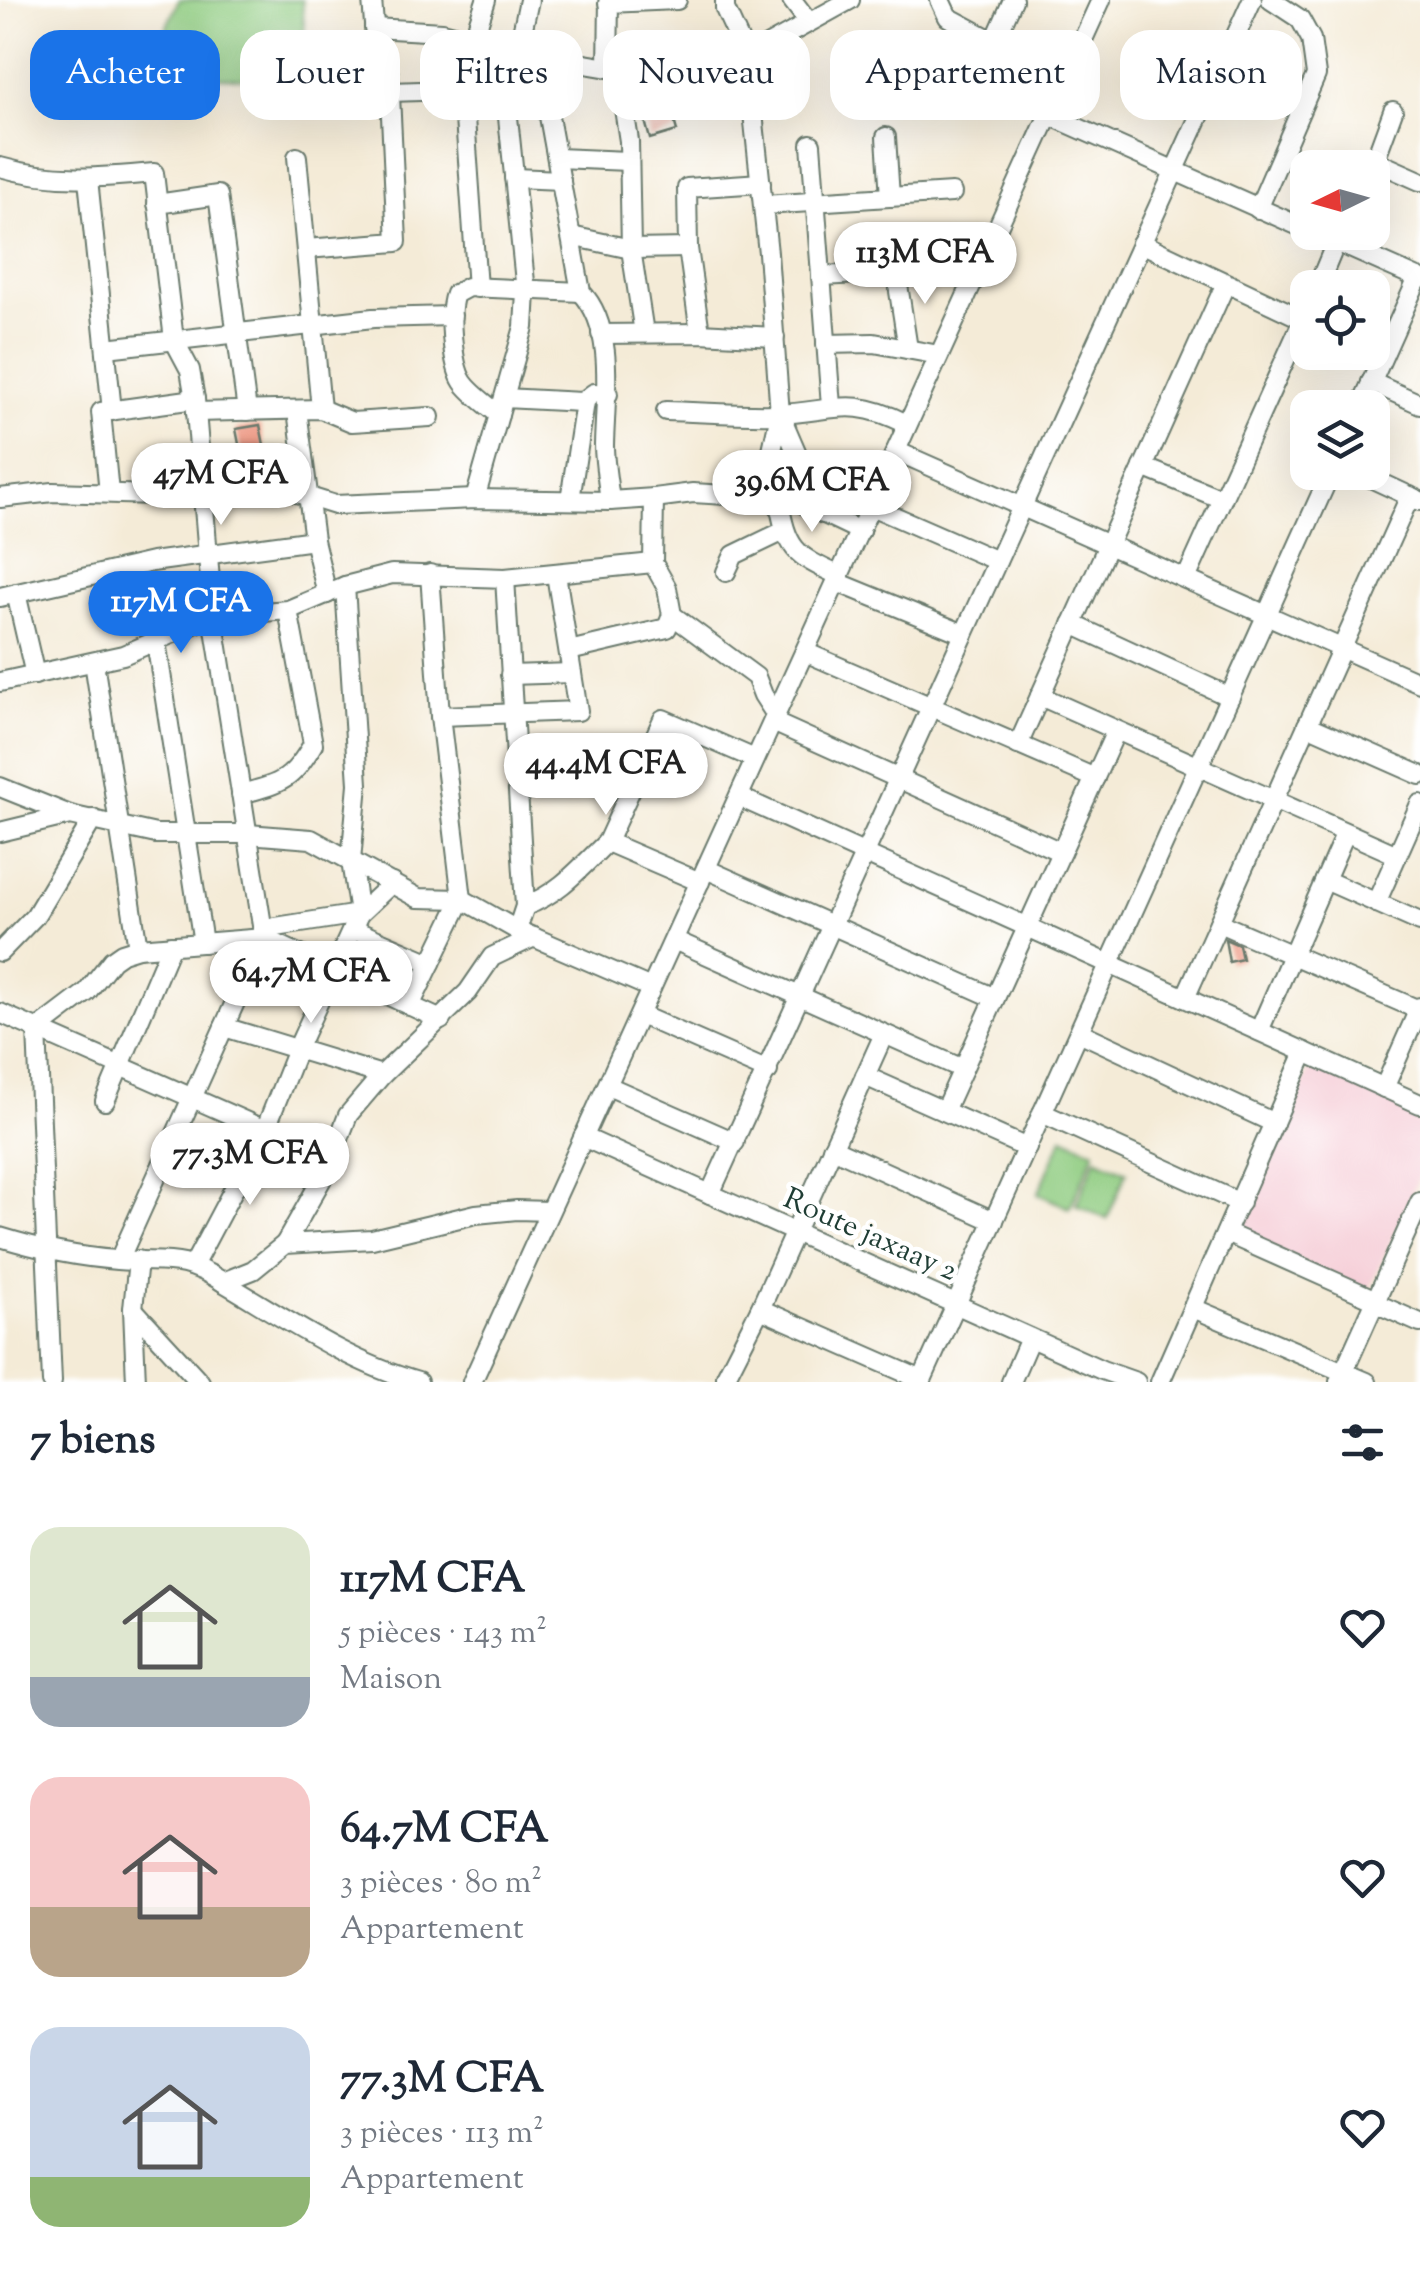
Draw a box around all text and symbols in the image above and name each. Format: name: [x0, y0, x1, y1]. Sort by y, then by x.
chip: Acheter: [30, 30, 220, 120]
chip: Louer: [240, 30, 400, 120]
chip: Filtres: [420, 30, 583, 120]
chip: Nouveau: [603, 30, 810, 120]
chip: Appartement: [830, 30, 1100, 120]
chip: Maison: [1120, 30, 1302, 120]
north arrow: [1290, 150, 1390, 250]
map controls: [1290, 150, 1390, 490]
pin: 113M CFA: [822, 222, 1028, 307]
text: 113M CFA: [856, 231, 994, 277]
button: locate: [1290, 270, 1390, 370]
button: layers: [1290, 390, 1390, 490]
pin: 47M CFA: [129, 443, 313, 528]
pin: 39.6M CFA: [698, 450, 926, 535]
text: 47M CFA: [153, 452, 289, 498]
text: 39.6M CFA: [734, 459, 890, 505]
pin: 117M CFA: [78, 571, 284, 656]
text: 117M CFA: [110, 580, 252, 626]
pin: 44.4M CFA: [492, 733, 720, 818]
text: 44.4M CFA: [526, 742, 686, 788]
pin: 64.7M CFA: [197, 941, 425, 1026]
text: 64.7M CFA: [232, 950, 390, 996]
pin: 77.3M CFA: [136, 1123, 364, 1208]
text: 77.3M CFA: [172, 1132, 328, 1178]
street label: Route jaxaay 2: [776, 1178, 964, 1294]
text: 7 biens: [30, 1412, 156, 1472]
icon: filters: [1335, 1415, 1390, 1470]
text: 117M CFA: [340, 1551, 525, 1611]
icon: home: [110, 1567, 230, 1687]
icon: heart: [1335, 1600, 1390, 1655]
text: 5 pièces · 143 m²: [340, 1611, 547, 1657]
text: Maison: [340, 1657, 442, 1703]
text: 64.7M CFA: [340, 1801, 549, 1861]
icon: home: [110, 1817, 230, 1937]
icon: heart: [1335, 1850, 1390, 1905]
text: 3 pièces · 80 m²: [340, 1861, 542, 1907]
text: Appartement: [340, 1907, 524, 1953]
text: 77.3M CFA: [340, 2051, 544, 2111]
icon: home: [110, 2067, 230, 2187]
icon: heart: [1335, 2100, 1390, 2155]
text: 3 pièces · 113 m²: [340, 2111, 544, 2157]
text: Appartement: [340, 2157, 524, 2203]

